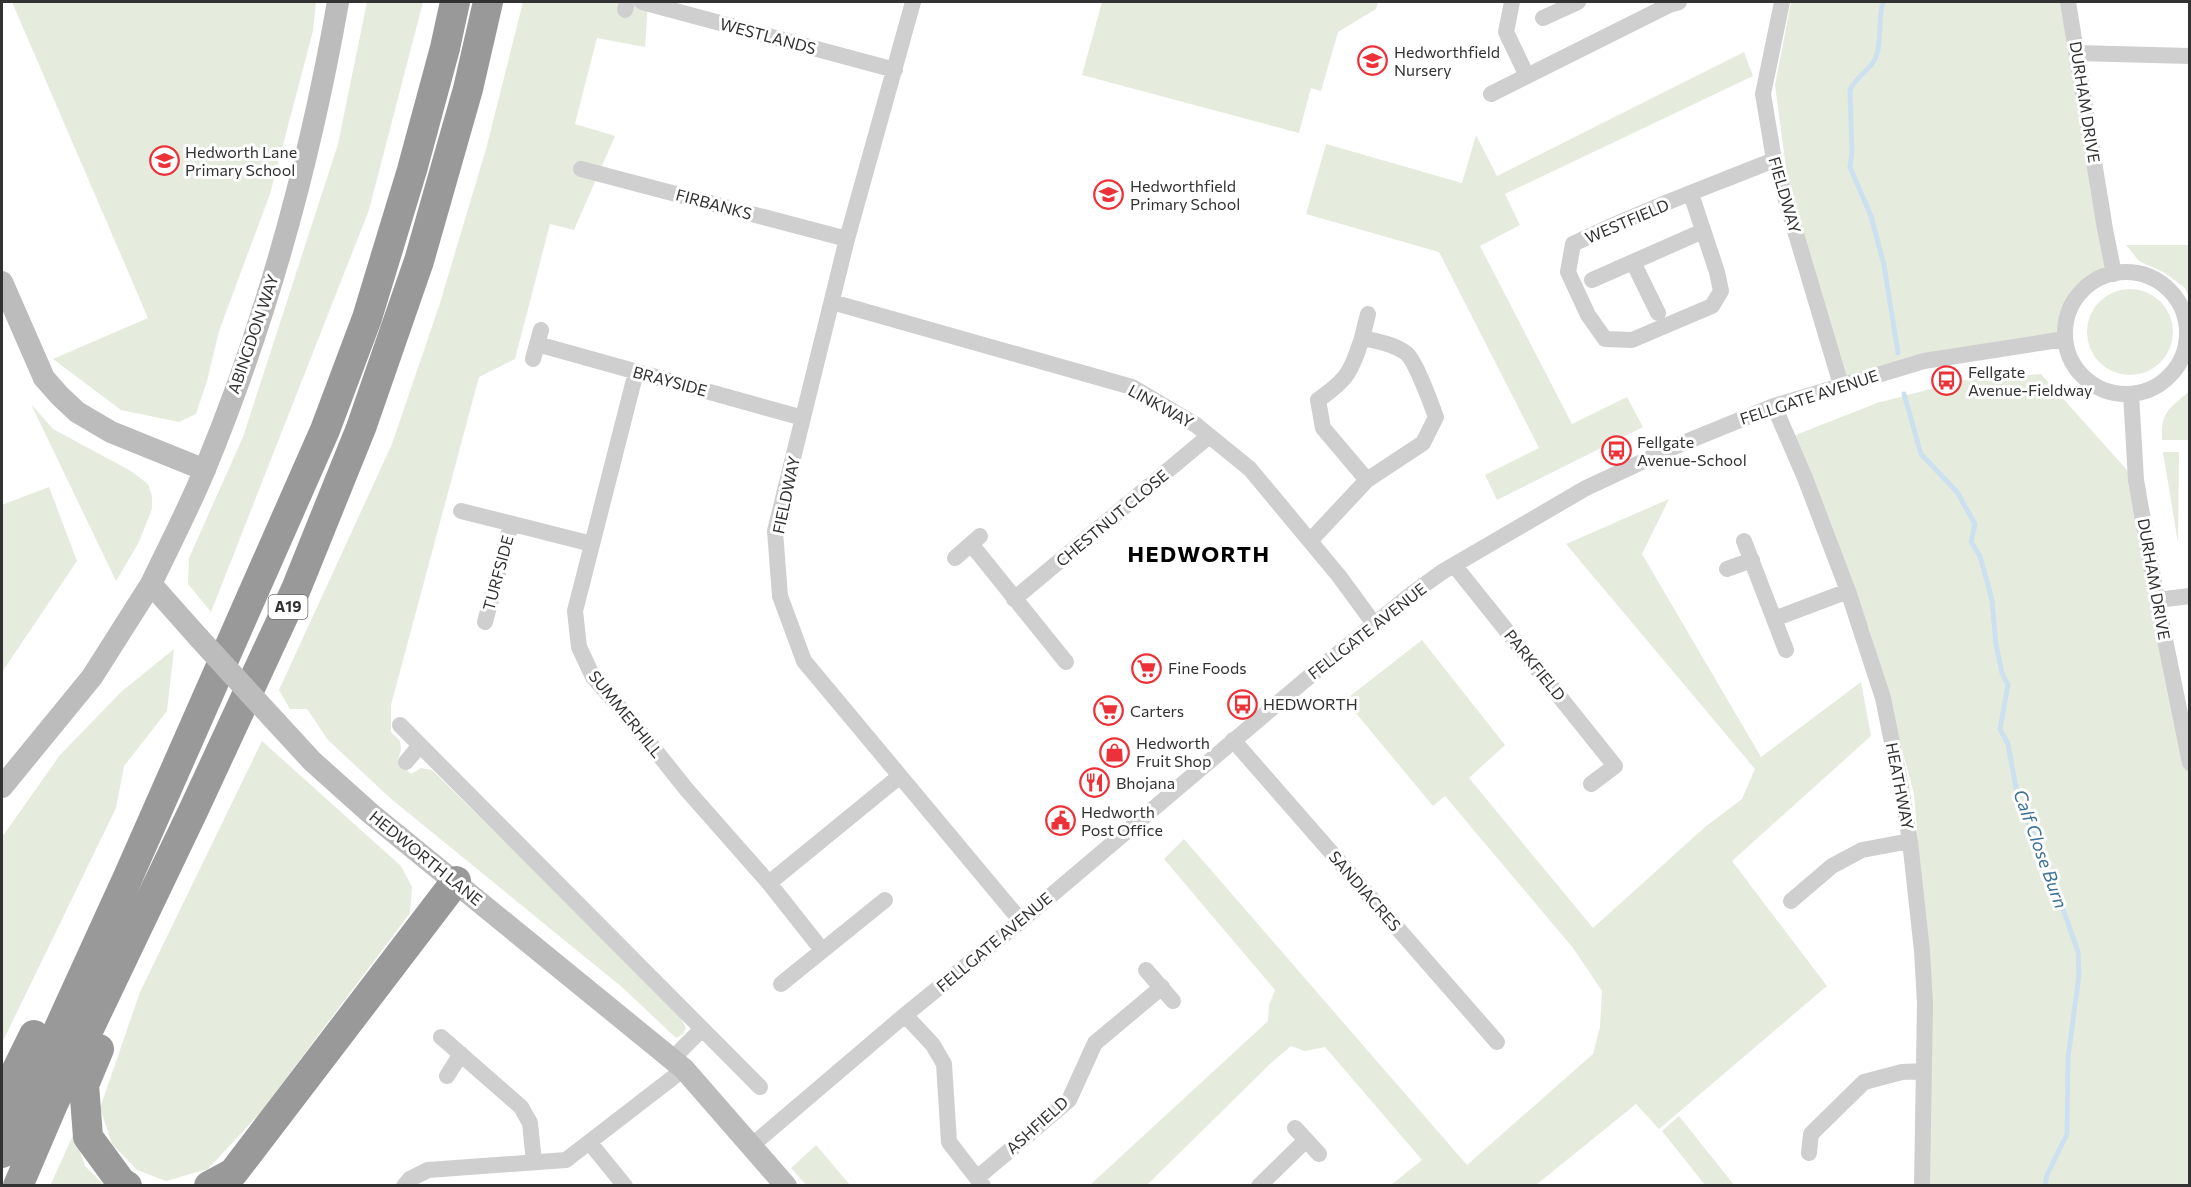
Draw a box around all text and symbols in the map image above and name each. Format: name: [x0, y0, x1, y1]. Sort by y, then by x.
street label: WESTLANDS: [718, 14, 818, 57]
street label: DURHAM DRIVE: [2066, 40, 2105, 164]
place label: Hedworthfield Nursery: [1394, 42, 1500, 79]
school or university icon: Hedworthfield Nursery: [1357, 45, 1389, 77]
place label: Hedworth Lane Primary School: [185, 142, 297, 179]
school or university icon: Hedworth Lane Primary School: [148, 145, 180, 177]
street label: FIELDWAY: [1765, 154, 1806, 236]
place label: Hedworthfield Primary School: [1130, 176, 1240, 213]
school or university icon: Hedworthfield Primary School: [1093, 179, 1125, 211]
street label: FIRBANKS: [674, 184, 754, 223]
street label: WESTFIELD: [1582, 194, 1672, 247]
street label: ABINGDON WAY: [223, 271, 282, 396]
street label: BRAYSIDE: [631, 362, 709, 400]
place label: Fellgate Avenue-Fieldway: [1968, 362, 2092, 399]
street label: FELLGATE AVENUE: [1737, 365, 1880, 428]
bus stop icon: Fellgate Avenue-Fieldway: [1931, 365, 1963, 397]
street label: LINKWAY: [1125, 380, 1198, 432]
place label: Fellgate Avenue-School: [1637, 432, 1747, 469]
bus stop icon: Fellgate Avenue-School: [1600, 435, 1632, 467]
street label: FIELDWAY: [768, 454, 803, 535]
street label: CHESTNUT CLOSE: [1052, 465, 1172, 570]
street label: DURHAM DRIVE: [2134, 517, 2175, 641]
street label: TURFSIDE: [478, 533, 517, 613]
district label: HEDWORTH: [1127, 540, 1271, 567]
street label: FELLGATE AVENUE: [1304, 579, 1429, 683]
road number: A19: [268, 595, 308, 619]
street label: PARKFIELD: [1501, 625, 1570, 704]
supermarket icon: Fine Foods: [1131, 652, 1163, 684]
place label: Fine Foods: [1168, 658, 1246, 677]
street label: SUMMERHILL: [585, 666, 667, 761]
bus stop icon: HEDWORTH: [1226, 688, 1258, 720]
place label: HEDWORTH: [1263, 694, 1358, 713]
supermarket icon: Carters: [1093, 695, 1125, 727]
place label: Carters: [1130, 701, 1184, 720]
place label: Hedworth Fruit Shop: [1136, 733, 1212, 770]
shop icon: Hedworth Fruit Shop: [1099, 736, 1131, 768]
street label: HEATHWAY: [1883, 741, 1918, 832]
restaurant icon: Bhojana: [1079, 767, 1111, 799]
place label: Bhojana: [1116, 773, 1175, 792]
water label: Calf Close Burn: [2009, 786, 2073, 911]
place label: Hedworth Post Office: [1081, 802, 1163, 839]
public building icon: Hedworth Post Office: [1044, 805, 1076, 837]
street label: HEDWORTH LANE: [366, 806, 486, 909]
street label: SANDIACRES: [1325, 847, 1405, 935]
street label: FELLGATE AVENUE: [932, 888, 1055, 995]
street label: ASHFIELD: [1002, 1092, 1071, 1157]

